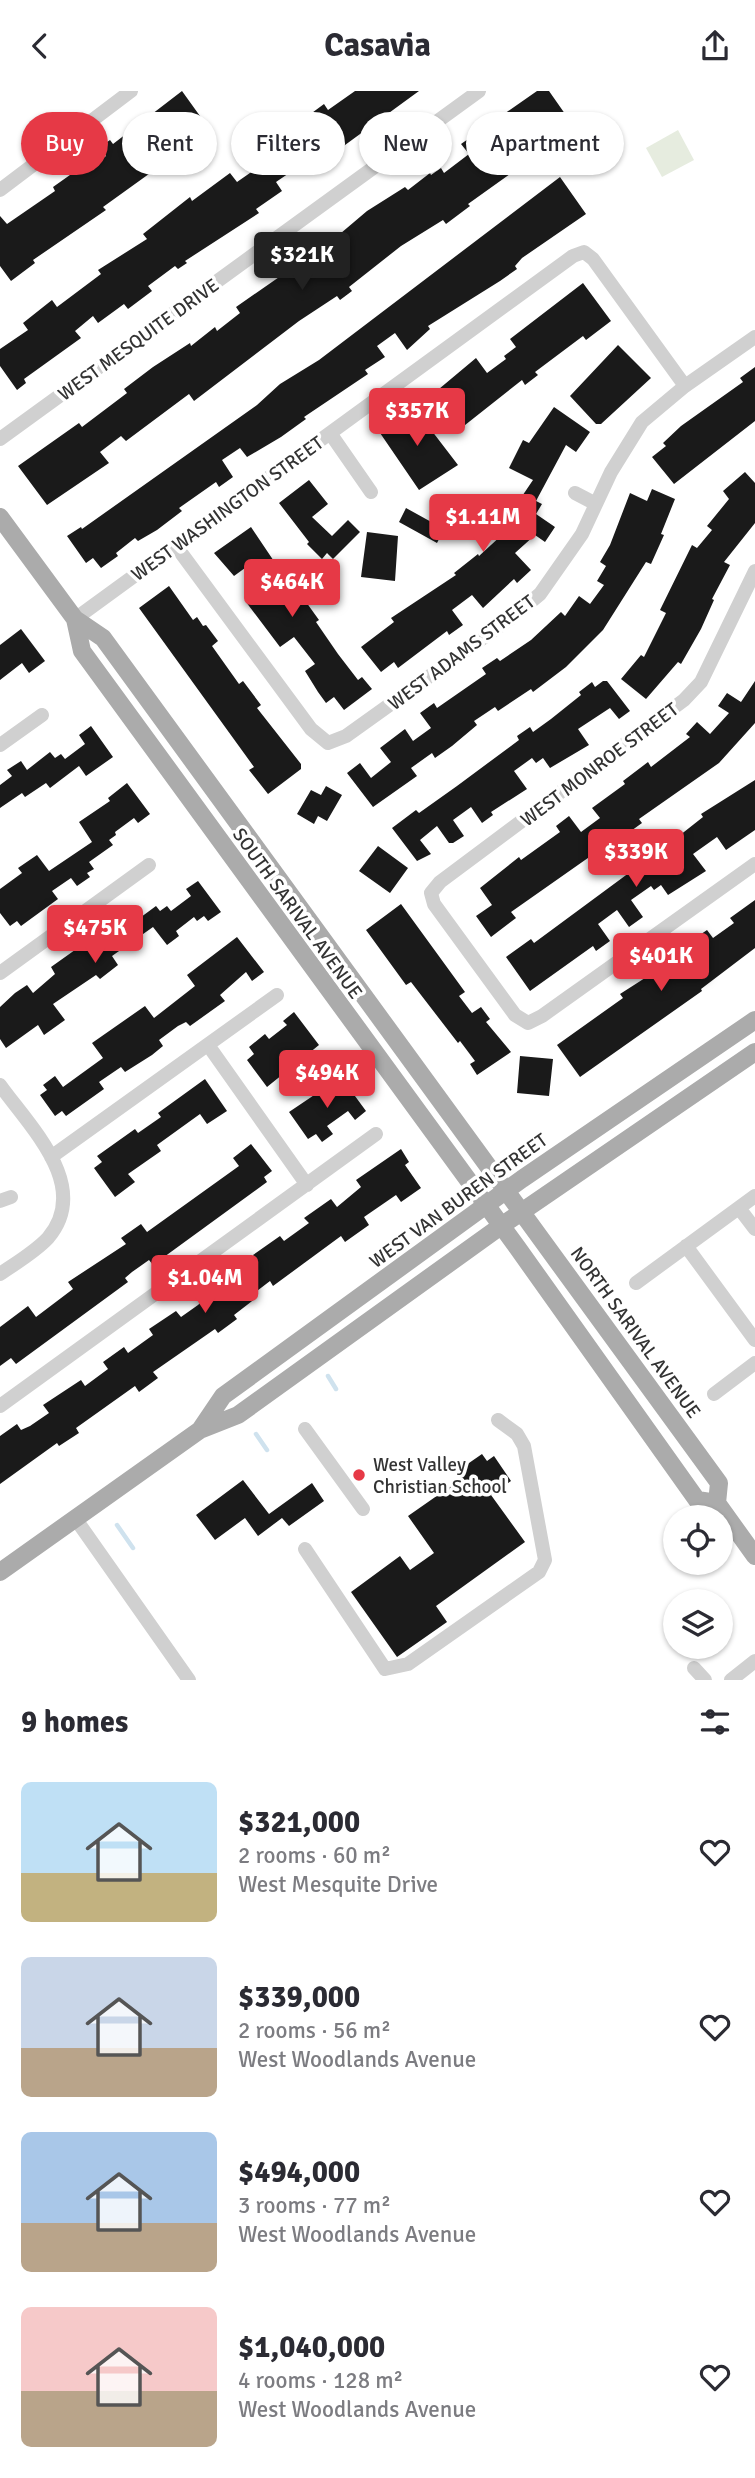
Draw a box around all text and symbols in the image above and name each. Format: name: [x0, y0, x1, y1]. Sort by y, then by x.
text: Casavia: [324, 26, 431, 65]
icon: back: [21, 27, 59, 65]
icon: share: [696, 27, 734, 65]
chip: Buy: [21, 112, 108, 175]
chip: Rent: [122, 112, 217, 175]
chip: Filters: [231, 112, 345, 175]
chip: New: [359, 112, 452, 175]
chip: Apartment: [466, 112, 624, 175]
pin: $321K: [253, 233, 351, 292]
text: $321K: [270, 240, 334, 269]
street label: WEST MESQUITE DRIVE: [53, 273, 224, 406]
pin: $357K: [368, 389, 466, 448]
text: $357K: [385, 396, 449, 425]
street label: WEST WASHINGTON STREET: [127, 431, 329, 587]
pin: $1.11M: [426, 495, 540, 554]
text: $1.11M: [445, 502, 521, 531]
pin: $464K: [243, 559, 341, 619]
text: $464K: [260, 567, 324, 596]
street label: WEST ADAMS STREET: [383, 589, 540, 716]
street label: WEST MONROE STREET: [516, 697, 684, 832]
street label: SOUTH SARIVAL AVENUE: [227, 823, 367, 1004]
pin: $339K: [587, 829, 685, 889]
text: $339K: [604, 837, 668, 866]
pin: $475K: [46, 905, 144, 965]
text: $475K: [63, 913, 127, 942]
pin: $401K: [612, 933, 710, 993]
text: $401K: [629, 941, 693, 970]
pin: $494K: [278, 1051, 376, 1110]
text: $494K: [295, 1058, 359, 1087]
street label: WEST VAN BUREN STREET: [365, 1128, 553, 1273]
street label: NORTH SARIVAL AVENUE: [565, 1242, 706, 1423]
pin: $1.04M: [148, 1255, 262, 1315]
text: $1.04M: [167, 1263, 243, 1292]
place label: West Valley Christian School: [373, 1453, 507, 1499]
marker: West Valley Christian School: [351, 1467, 367, 1483]
map controls: [663, 1505, 733, 1659]
button: locate: [663, 1505, 733, 1575]
button: layers: [663, 1589, 733, 1659]
icon: filters: [696, 1703, 734, 1741]
text: 9 homes: [21, 1704, 128, 1741]
text: $321,000: [238, 1804, 360, 1841]
icon: home: [77, 1810, 161, 1894]
icon: heart: [696, 1833, 734, 1871]
text: 2 rooms · 60 m²: [238, 1841, 391, 1870]
text: West Mesquite Drive: [238, 1870, 438, 1899]
text: $339,000: [238, 1979, 360, 2016]
icon: home: [77, 1985, 161, 2069]
icon: heart: [696, 2008, 734, 2046]
text: 2 rooms · 56 m²: [238, 2016, 391, 2045]
text: West Woodlands Avenue: [238, 2045, 476, 2074]
text: $494,000: [238, 2154, 360, 2191]
icon: home: [77, 2160, 161, 2244]
icon: heart: [696, 2183, 734, 2221]
text: 3 rooms · 77 m²: [238, 2191, 391, 2220]
text: West Woodlands Avenue: [238, 2220, 476, 2249]
text: $1,040,000: [238, 2329, 385, 2366]
icon: home: [77, 2335, 161, 2419]
icon: heart: [696, 2358, 734, 2396]
text: 4 rooms · 128 m²: [238, 2366, 403, 2395]
text: West Woodlands Avenue: [238, 2395, 476, 2424]

